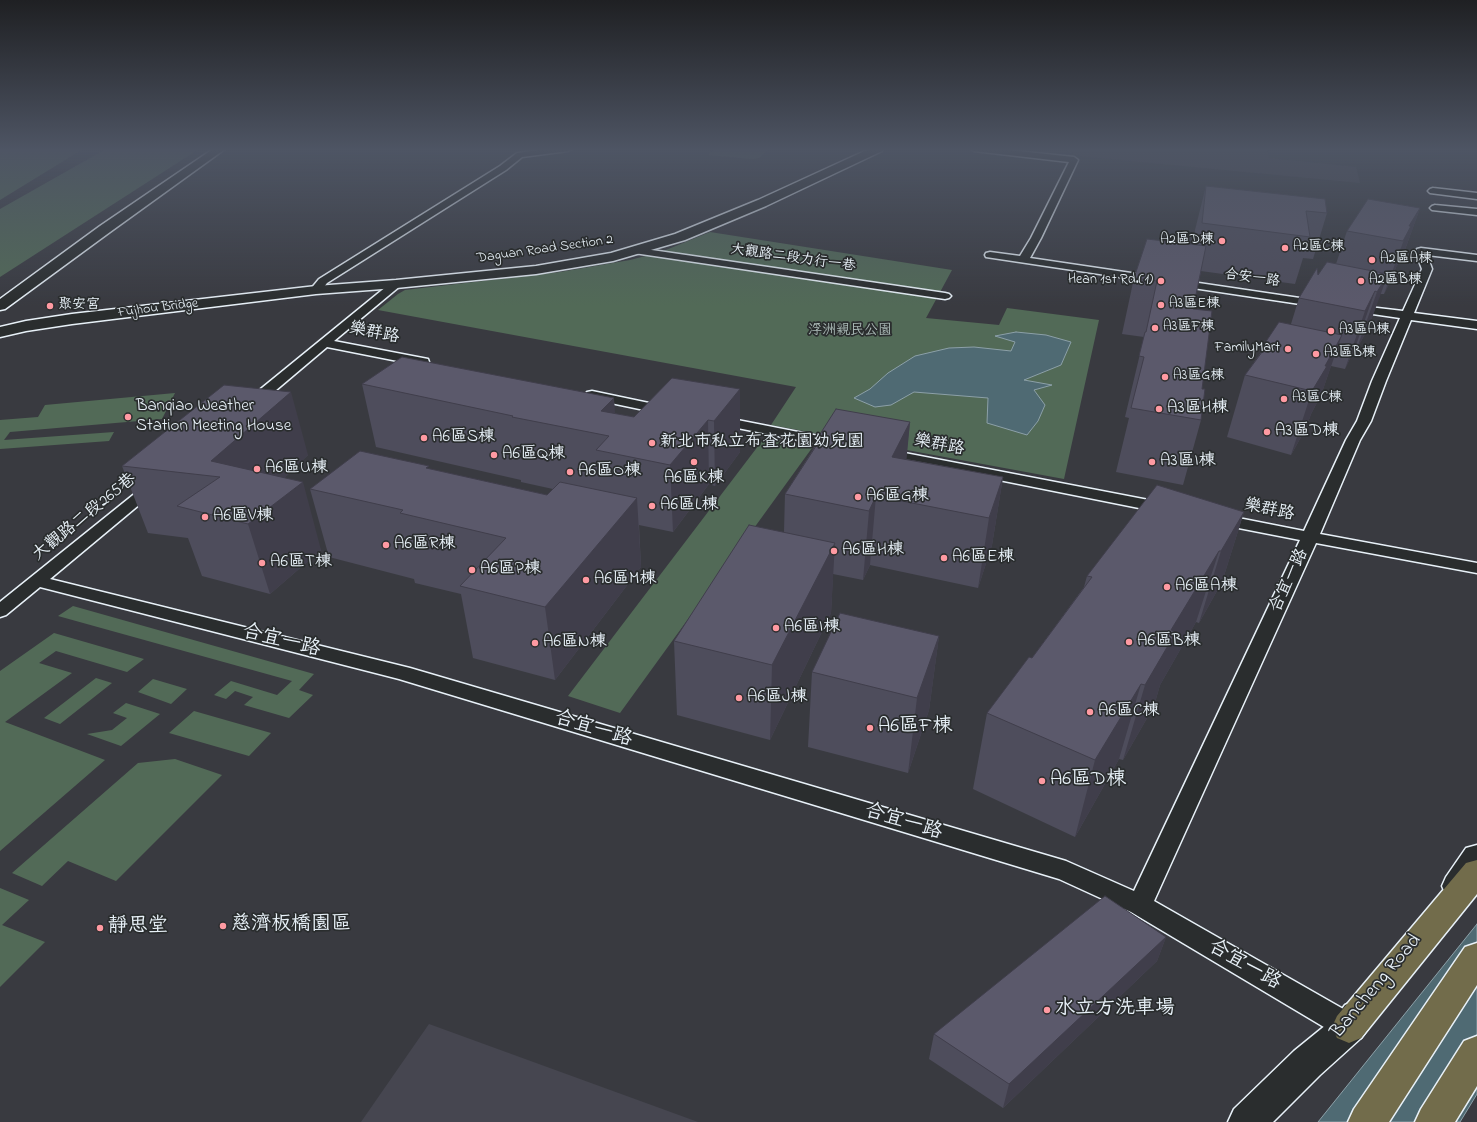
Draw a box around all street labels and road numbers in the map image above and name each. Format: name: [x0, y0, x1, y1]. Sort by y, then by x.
street label: Daguan Road Section 2: [476, 232, 614, 268]
street label: 大觀路二段力行一巷: [729, 242, 857, 276]
street label: 合安一路: [1223, 267, 1281, 291]
street label: Fujhou Bridge: [117, 296, 199, 322]
street label: 樂群路: [347, 319, 401, 349]
street label: 樂群路: [912, 431, 966, 461]
street label: 大觀路二段265巷: [29, 470, 141, 566]
street label: 樂群路: [1242, 496, 1296, 526]
street label: 合宜一路: [1266, 546, 1314, 616]
street label: 合宜一路: [239, 621, 323, 663]
street label: 合宜一路: [551, 707, 635, 753]
street label: 合宜一路: [861, 800, 945, 846]
street label: Bancheng Road: [1326, 930, 1428, 1044]
street label: 合宜一路: [1203, 936, 1285, 996]

